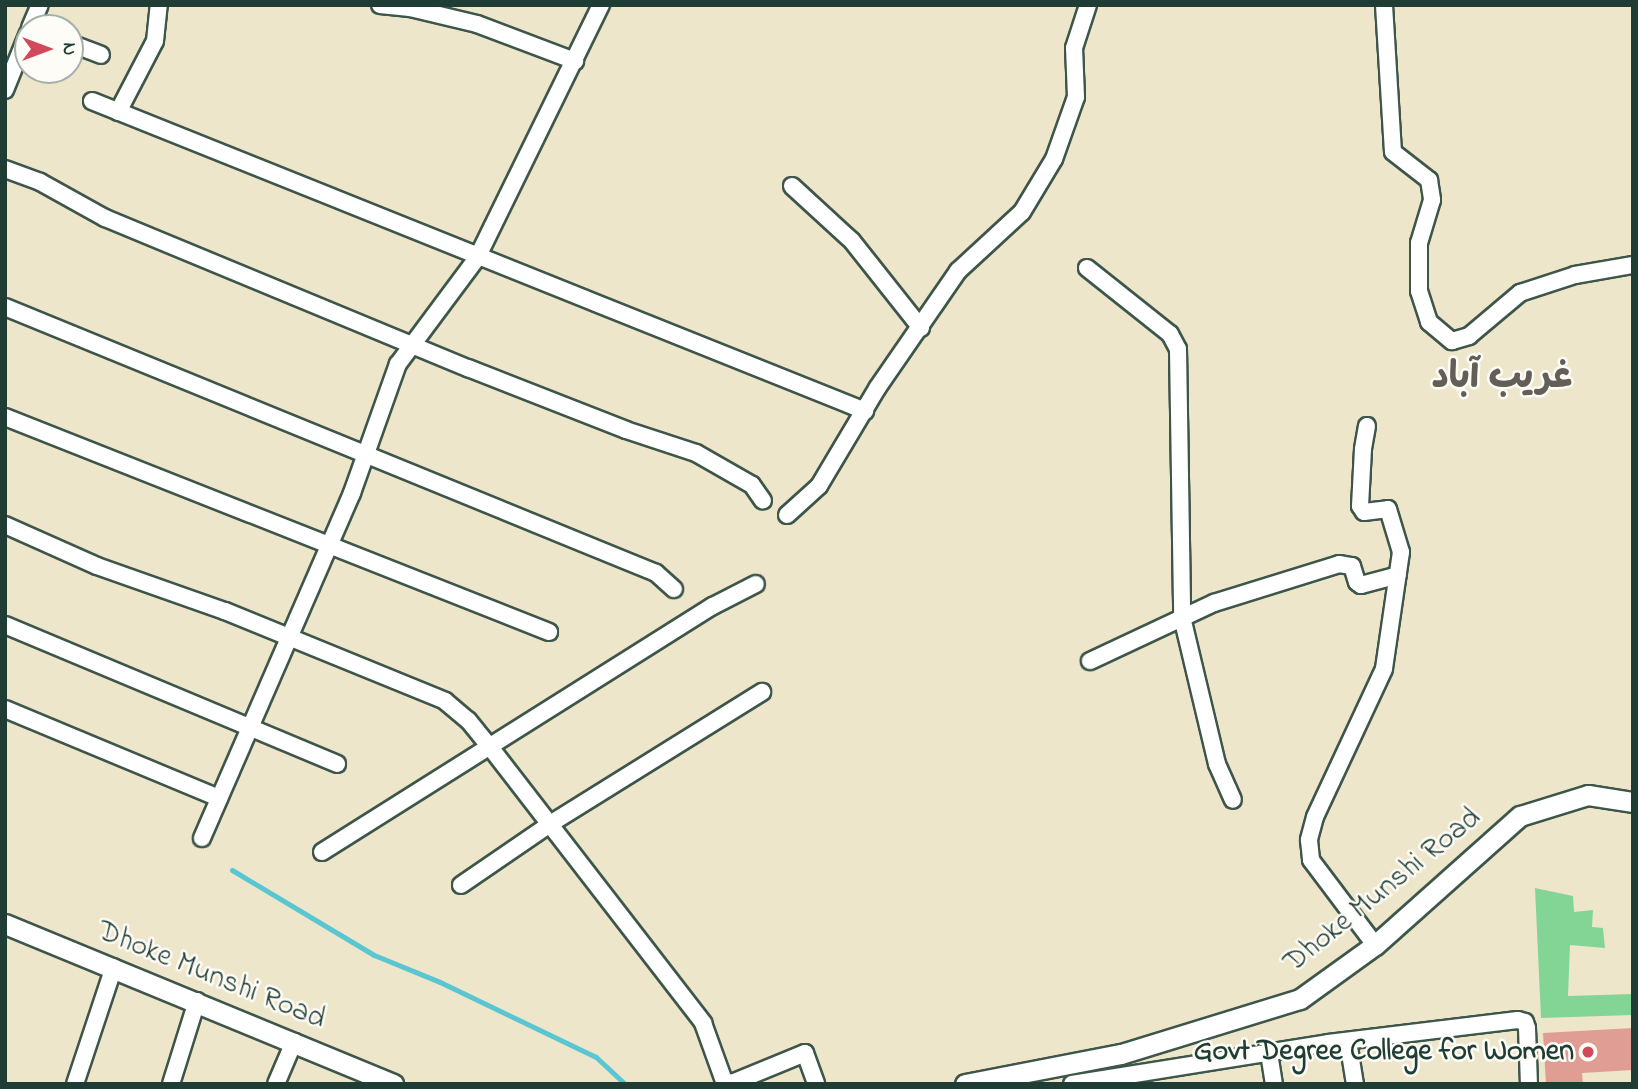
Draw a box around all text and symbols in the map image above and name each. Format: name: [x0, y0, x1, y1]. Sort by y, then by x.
north arrow: [14, 14, 84, 84]
text: N: [55, 43, 82, 55]
district label: غریب آباد: [1432, 356, 1572, 400]
street label: Dhoke Munshi Road: [1277, 801, 1489, 981]
street label: Dhoke Munshi Road: [92, 914, 330, 1038]
place label: Govt Degree College for Women: [1194, 1034, 1574, 1070]
marker: Govt Degree College for Women: [1580, 1044, 1596, 1060]

